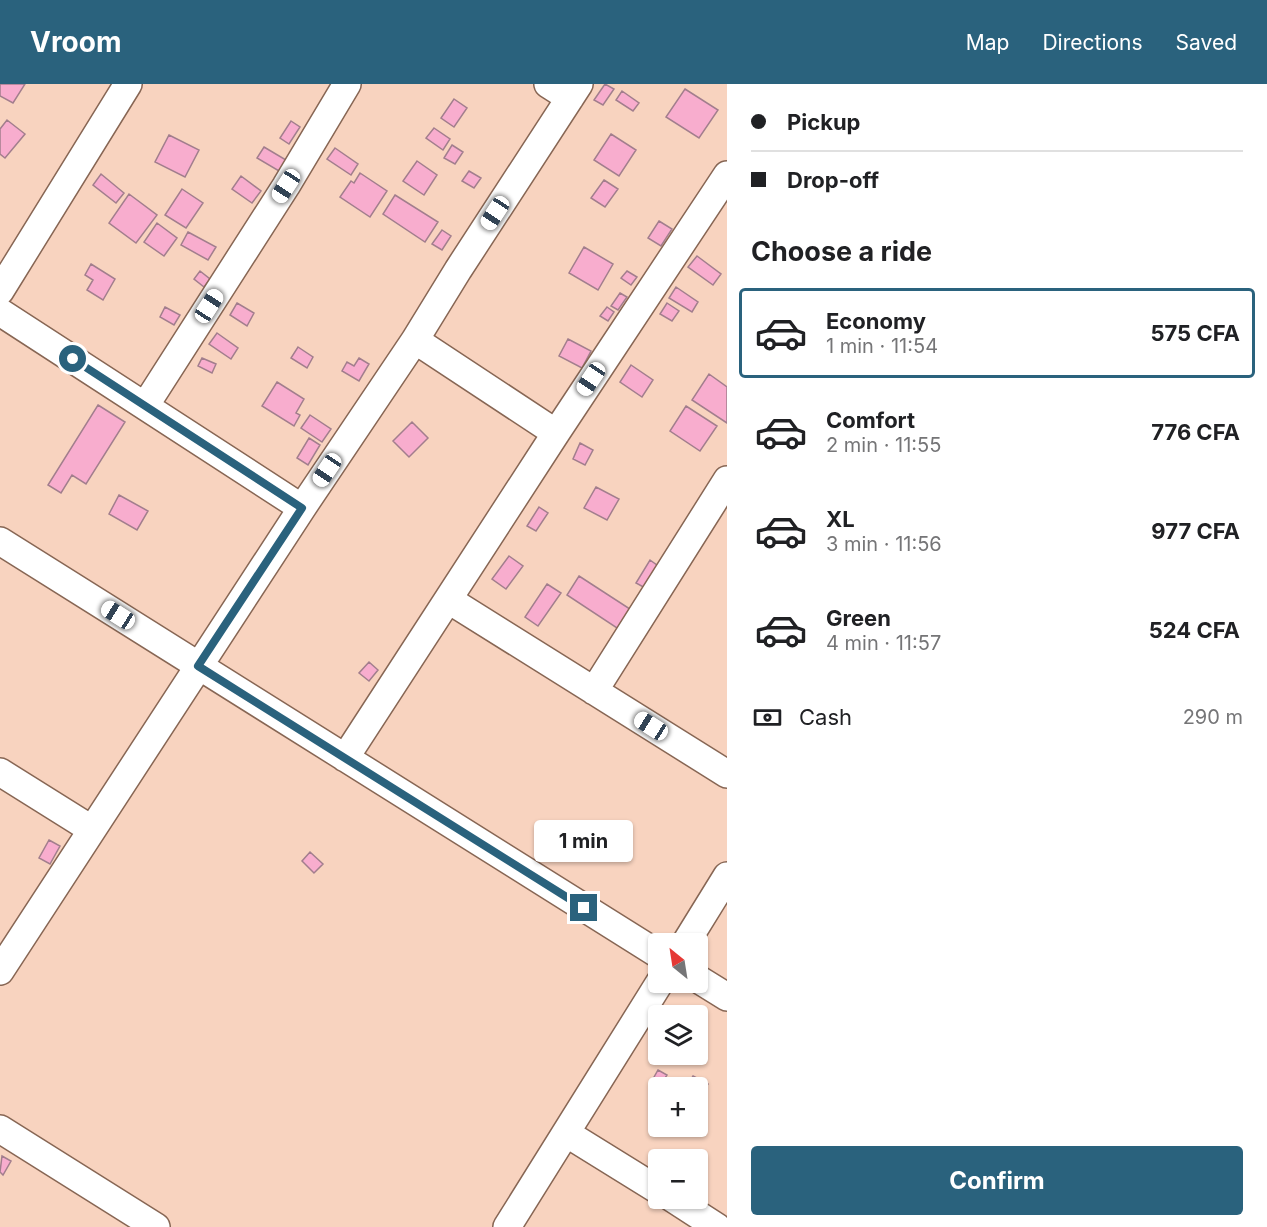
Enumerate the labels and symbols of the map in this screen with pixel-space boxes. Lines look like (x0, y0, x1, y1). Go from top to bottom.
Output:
car (269, 166, 303, 206)
car (478, 193, 512, 233)
car (192, 286, 226, 326)
route start (59, 345, 86, 372)
car (573, 359, 609, 399)
car (309, 450, 345, 490)
car (98, 598, 138, 632)
car (631, 709, 671, 743)
callout: 1 min (534, 821, 634, 863)
route end (570, 894, 597, 921)
north arrow (648, 933, 708, 993)

